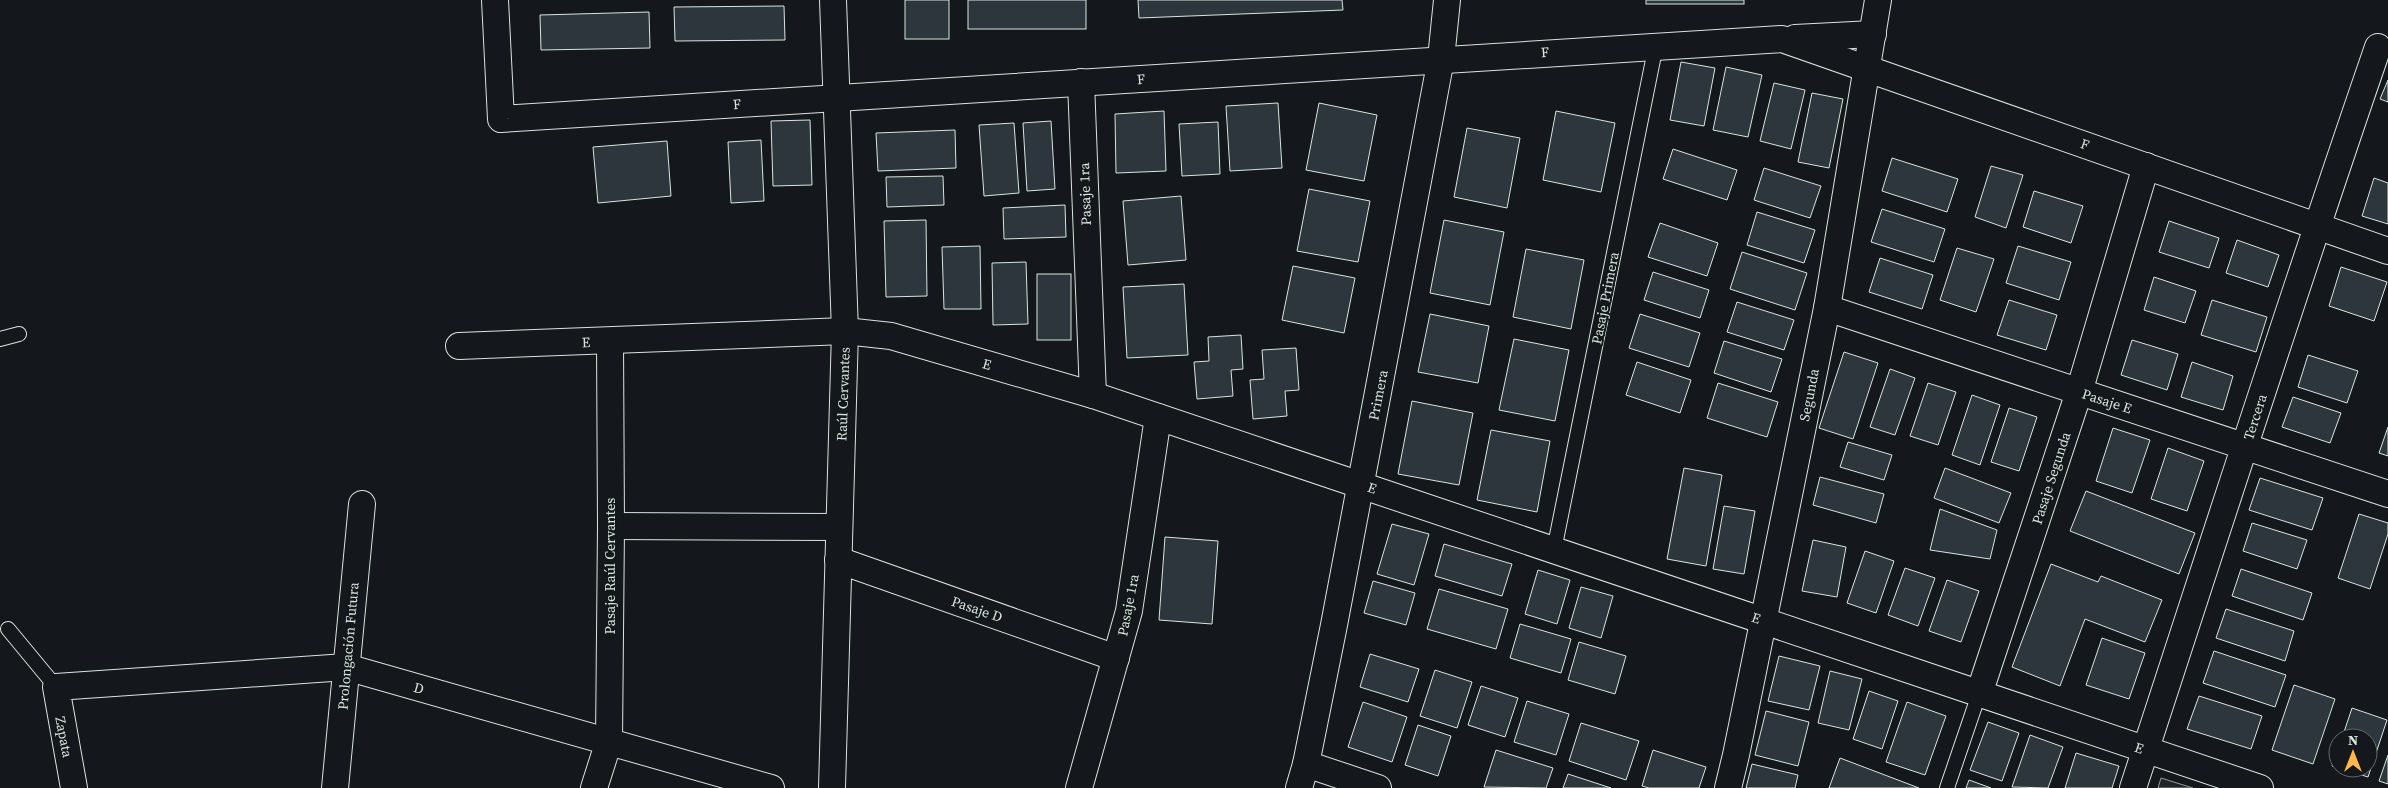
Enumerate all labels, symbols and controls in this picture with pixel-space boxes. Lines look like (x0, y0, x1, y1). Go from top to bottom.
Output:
street label: F (1540, 42, 1550, 62)
street label: F (1136, 69, 1146, 89)
street label: F (732, 94, 742, 114)
street label: F (2078, 133, 2092, 155)
street label: Pasaje 1ra (1074, 161, 1096, 226)
street label: Pasaje Primera (1586, 249, 1624, 346)
street label: E (581, 332, 591, 352)
street label: Raúl Cervantes (831, 347, 855, 441)
street label: E (980, 353, 994, 375)
street label: Segunda (1794, 366, 1824, 423)
street label: Primera (1363, 367, 1393, 422)
street label: Pasaje E (2080, 384, 2134, 418)
street label: Tercera (2238, 391, 2272, 443)
street label: Pasaje Segunda (2027, 428, 2076, 527)
street label: E (1365, 477, 1379, 499)
street label: Pasaje Raúl Cervantes (600, 498, 620, 634)
street label: Pasaje 1ra (1112, 571, 1144, 638)
street label: Prolongación Futura (332, 581, 364, 711)
street label: Pasaje D (949, 591, 1005, 627)
street label: E (1749, 607, 1763, 629)
street label: D (411, 677, 427, 699)
street label: Zapata (50, 715, 78, 760)
north arrow (2328, 728, 2378, 778)
text: N (2348, 730, 2358, 750)
street label: E (2132, 737, 2146, 759)

